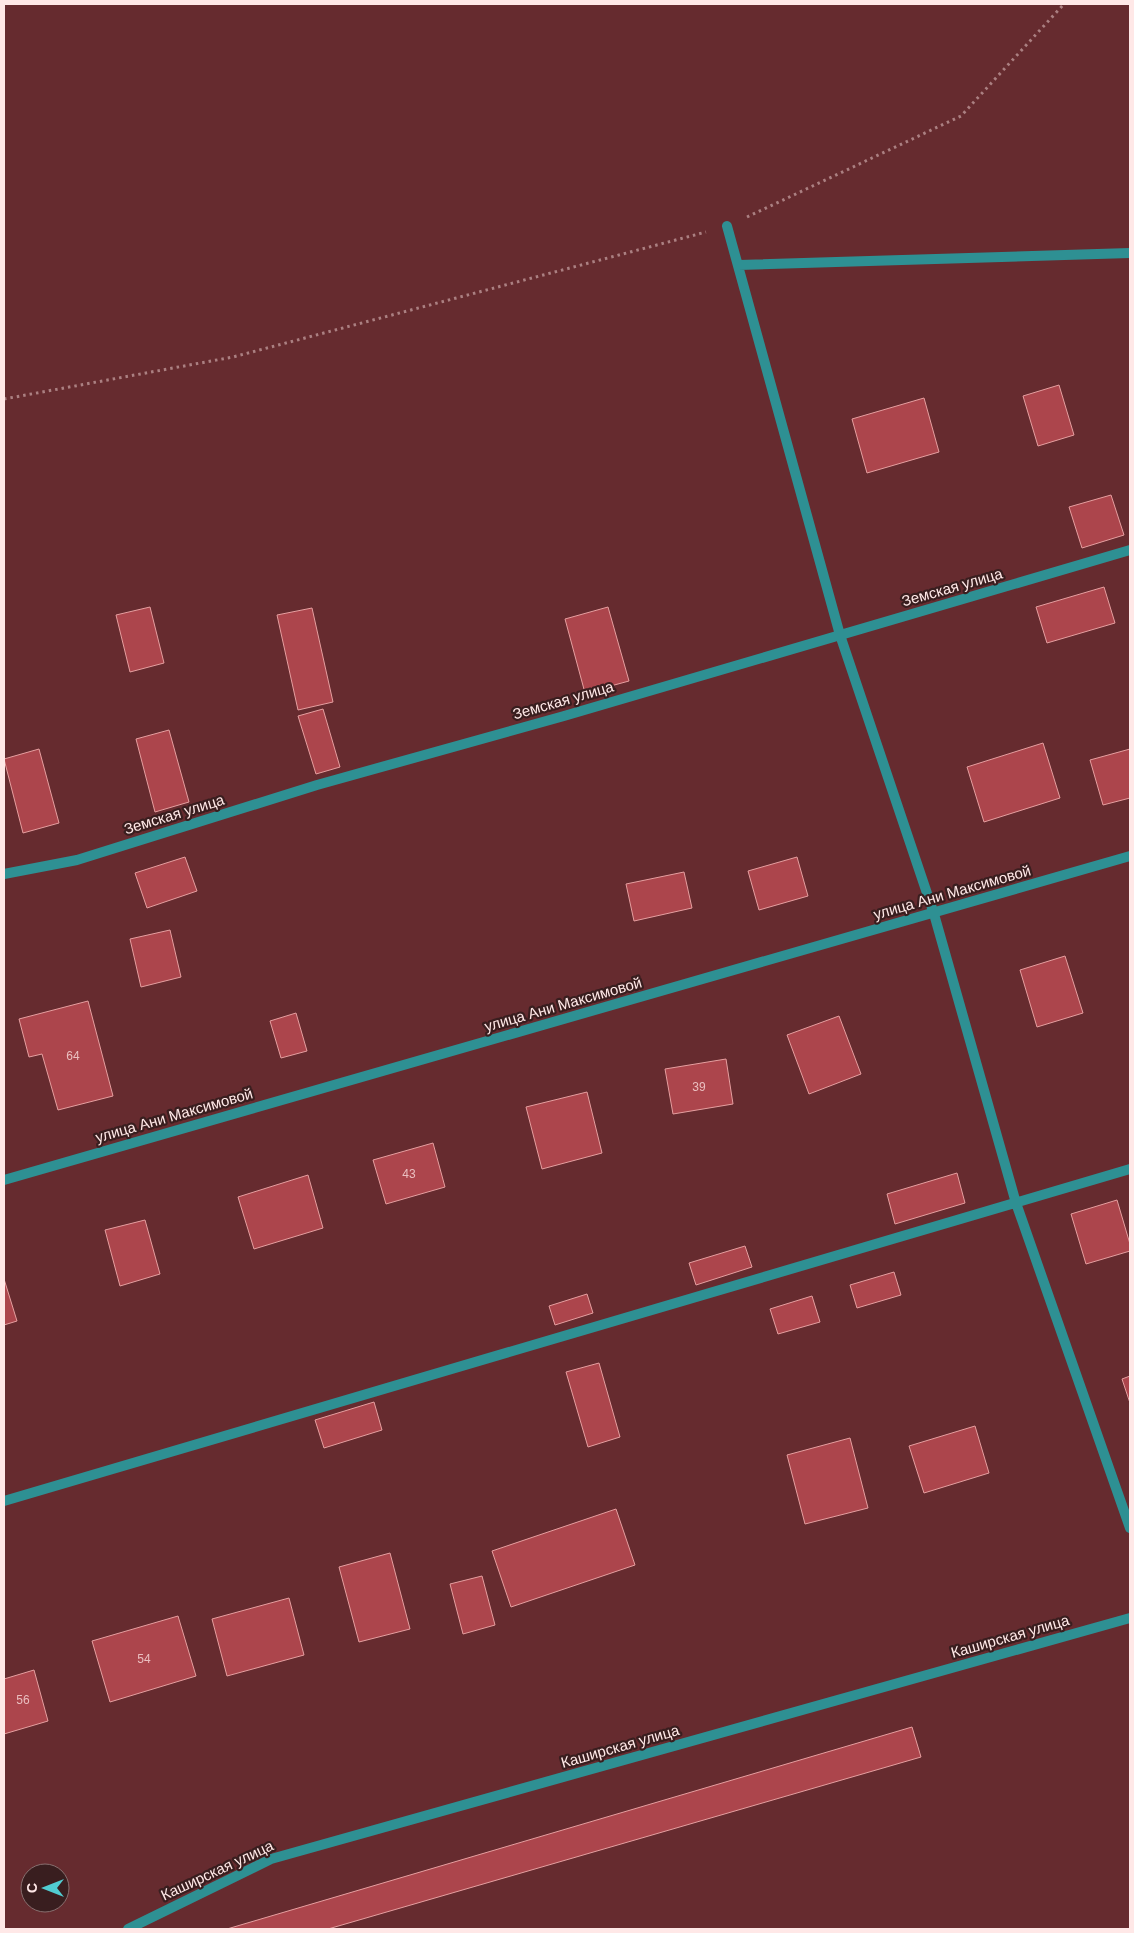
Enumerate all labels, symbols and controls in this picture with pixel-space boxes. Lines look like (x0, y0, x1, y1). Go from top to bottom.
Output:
street label: Земская улица (900, 564, 1005, 610)
street label: Земская улица (511, 677, 616, 723)
street label: Земская улица (122, 790, 227, 837)
street label: улица Ани Максимовой (871, 861, 1033, 923)
street label: улица Ани Максимовой (482, 973, 644, 1035)
house number: 64 (66, 1049, 80, 1063)
house number: 39 (692, 1080, 706, 1094)
street label: улица Ани Максимовой (93, 1084, 255, 1146)
house number: 43 (402, 1167, 416, 1181)
street label: Каширская улица (949, 1611, 1072, 1661)
house number: 54 (137, 1652, 151, 1666)
house number: 56 (16, 1693, 30, 1707)
street label: Каширская улица (559, 1721, 682, 1771)
street label: Каширская улица (158, 1836, 277, 1904)
north arrow (20, 1863, 70, 1913)
text: С (24, 1883, 40, 1893)

